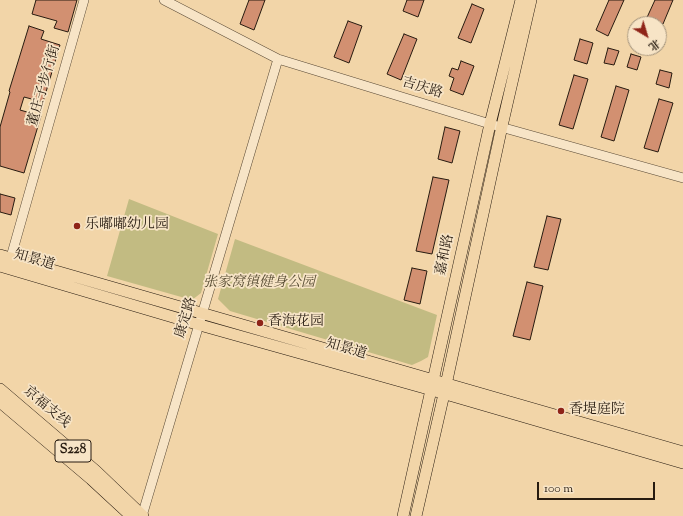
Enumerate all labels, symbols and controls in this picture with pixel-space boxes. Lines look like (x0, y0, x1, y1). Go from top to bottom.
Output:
north arrow (627, 16, 667, 56)
text: 北 (645, 35, 663, 54)
street label: 董庄子步行街 (25, 43, 65, 129)
street label: 吉庆路 (399, 75, 445, 103)
place label: 乐嘟嘟幼儿园 (85, 218, 169, 234)
marker: 乐嘟嘟幼儿园 (72, 221, 82, 231)
street label: 嘉和路 (433, 233, 459, 277)
street label: 知景道 (11, 247, 57, 275)
park label: 张家窝镇健身公园 (203, 276, 315, 292)
street label: 康定路 (173, 295, 201, 341)
place label: 香海花园 (268, 315, 324, 331)
marker: 香海花园 (255, 318, 265, 328)
street label: 知景道 (323, 336, 369, 364)
street label: 京福支线 (19, 384, 73, 432)
place label: 香堤庭院 (569, 403, 625, 419)
marker: 香堤庭院 (556, 406, 566, 416)
road number: S228 (55, 440, 91, 462)
scale bar (539, 474, 657, 500)
text: 100 m (544, 480, 573, 498)

